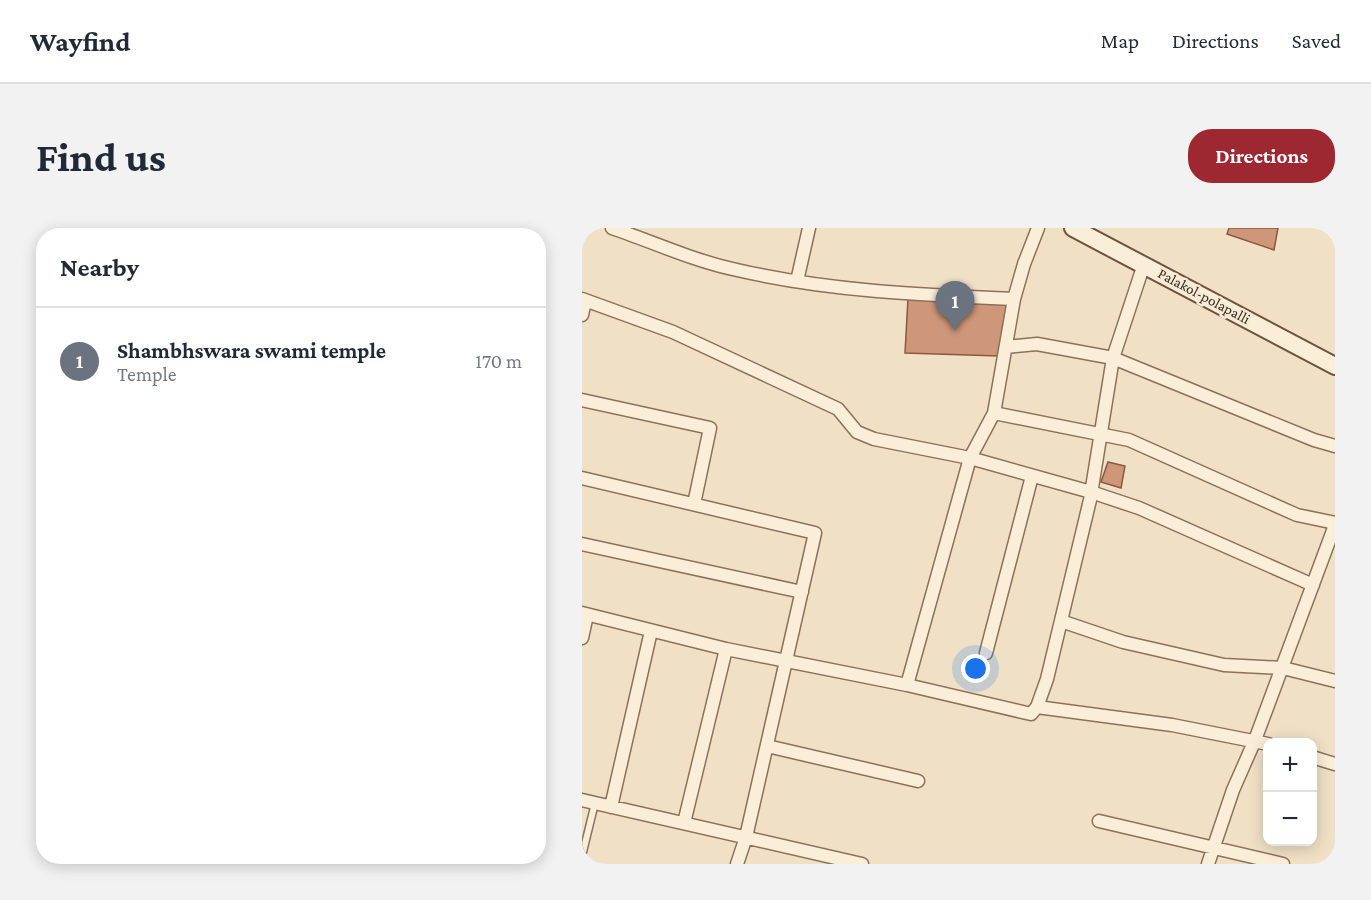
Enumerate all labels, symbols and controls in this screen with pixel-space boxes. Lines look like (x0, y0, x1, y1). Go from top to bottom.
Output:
text: Wayfind (30, 26, 131, 57)
text: Map (1101, 29, 1139, 53)
text: Directions (1172, 29, 1259, 53)
text: Saved (1292, 29, 1341, 53)
button: Directions (1188, 129, 1335, 183)
text: Find us (36, 133, 166, 180)
text: Nearby (60, 253, 139, 282)
street label: Palakol-polapalli (1155, 265, 1253, 328)
pin: 1 (936, 282, 974, 331)
text: Shambhswara swami temple (117, 338, 386, 363)
text: 1 (76, 350, 83, 372)
text: 170 m (475, 350, 522, 372)
text: Temple (117, 363, 177, 385)
your location (961, 654, 990, 683)
map controls (1263, 738, 1317, 846)
button: + (1263, 738, 1317, 792)
button: − (1263, 792, 1317, 846)

